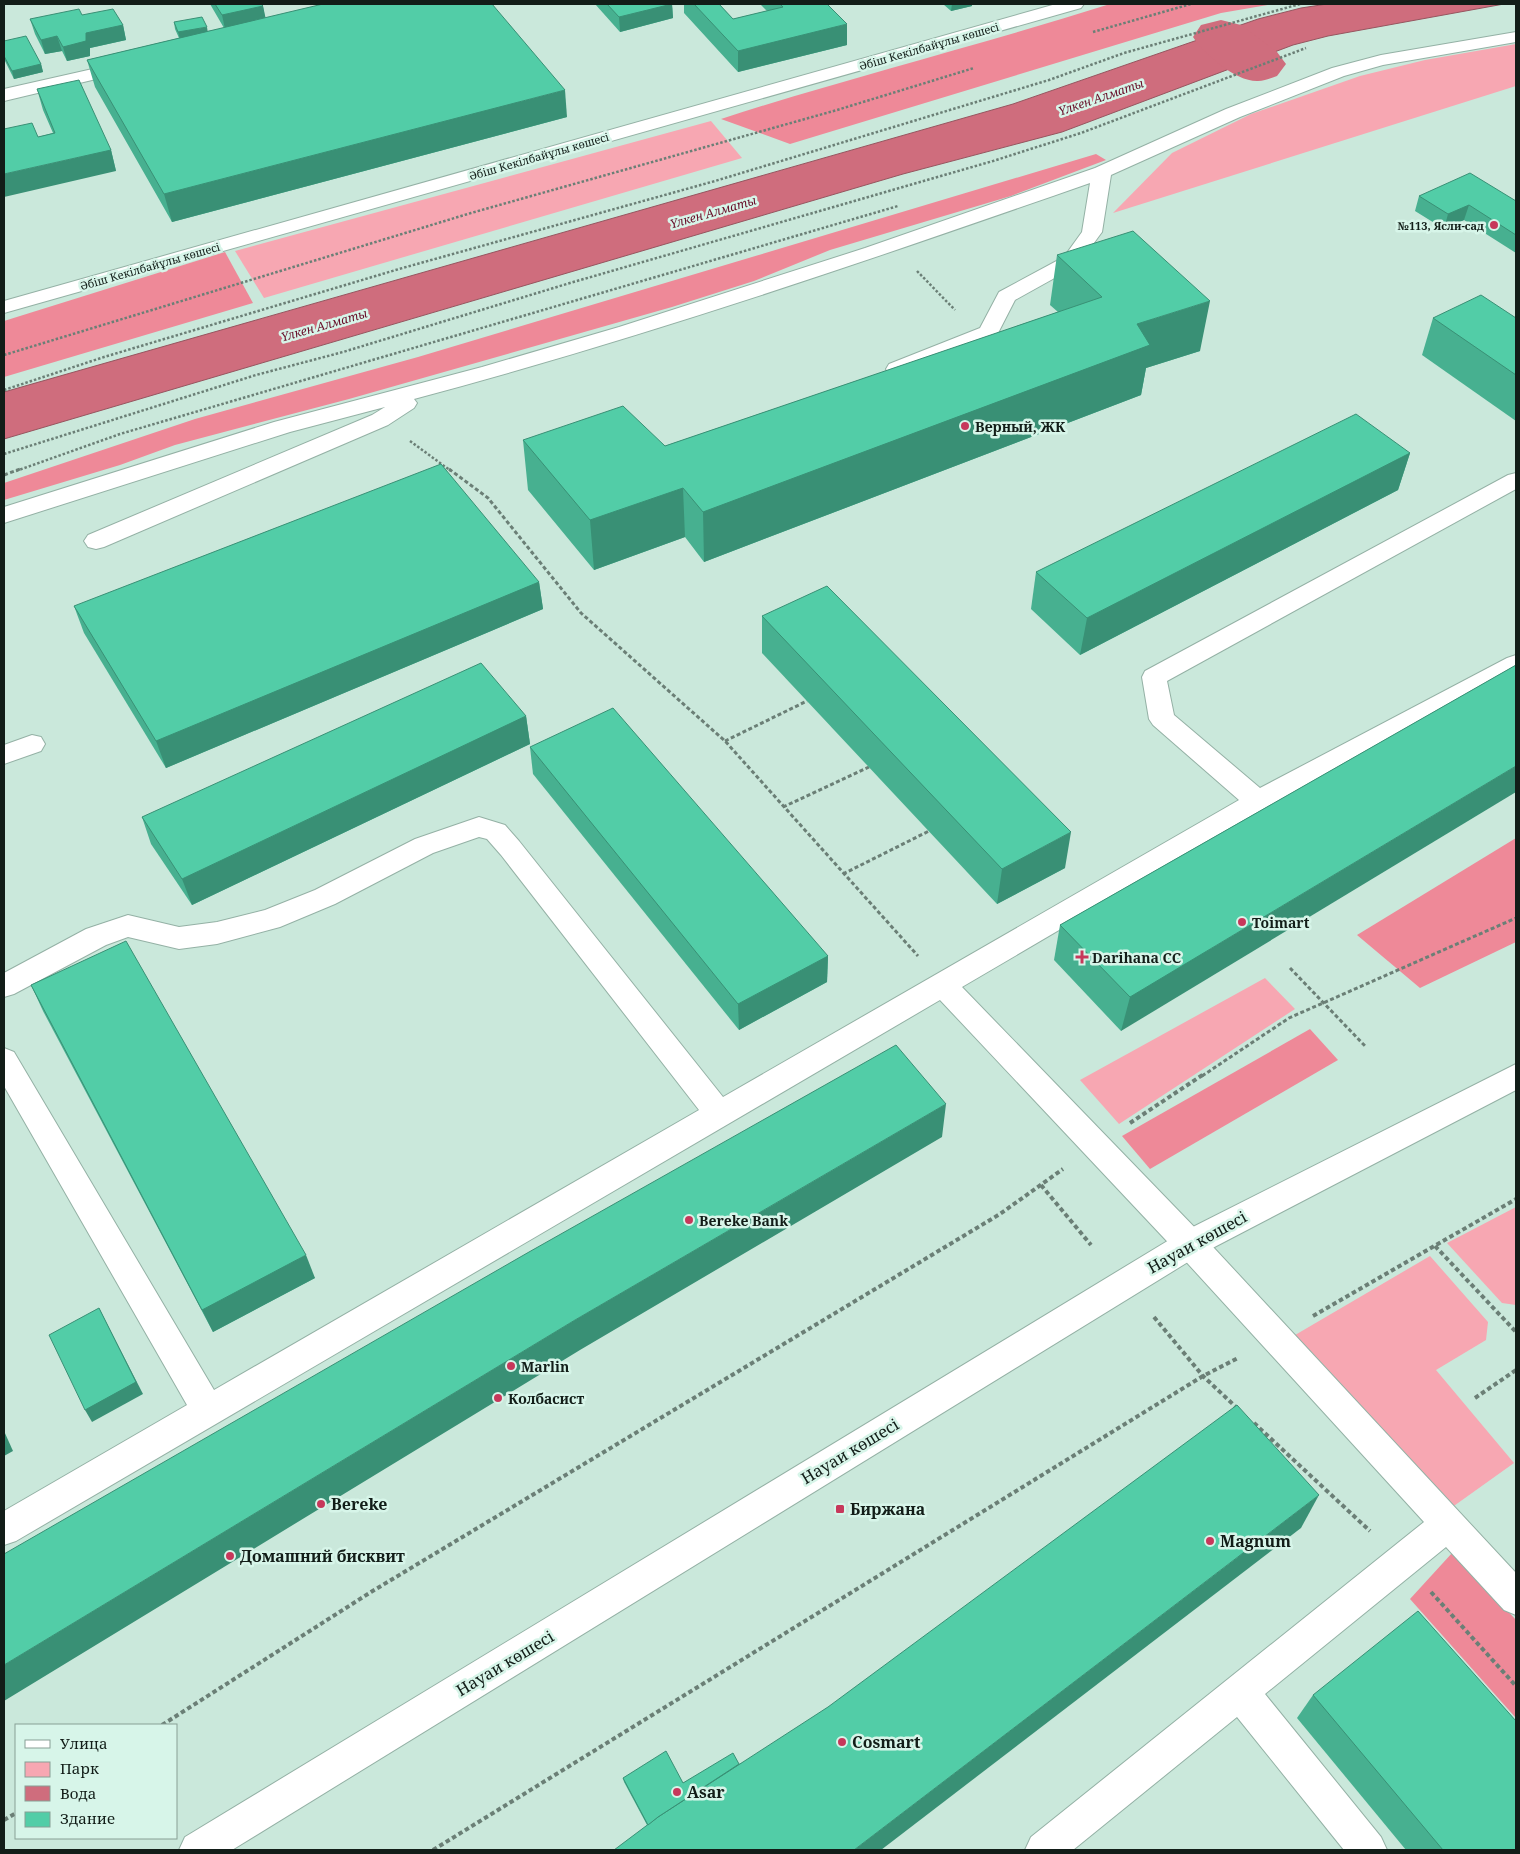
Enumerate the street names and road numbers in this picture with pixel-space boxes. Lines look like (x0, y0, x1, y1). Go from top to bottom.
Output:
street label: Әбіш Кекілбайұлы көшесі (857, 19, 1001, 73)
street label: Әбіш Кекілбайұлы көшесі (467, 129, 611, 183)
street label: Әбіш Кекілбайұлы көшесі (78, 239, 222, 293)
street label: Науаи көшесі (1143, 1205, 1251, 1278)
street label: Науаи көшесі (797, 1413, 904, 1489)
street label: Науаи көшесі (452, 1625, 559, 1701)

